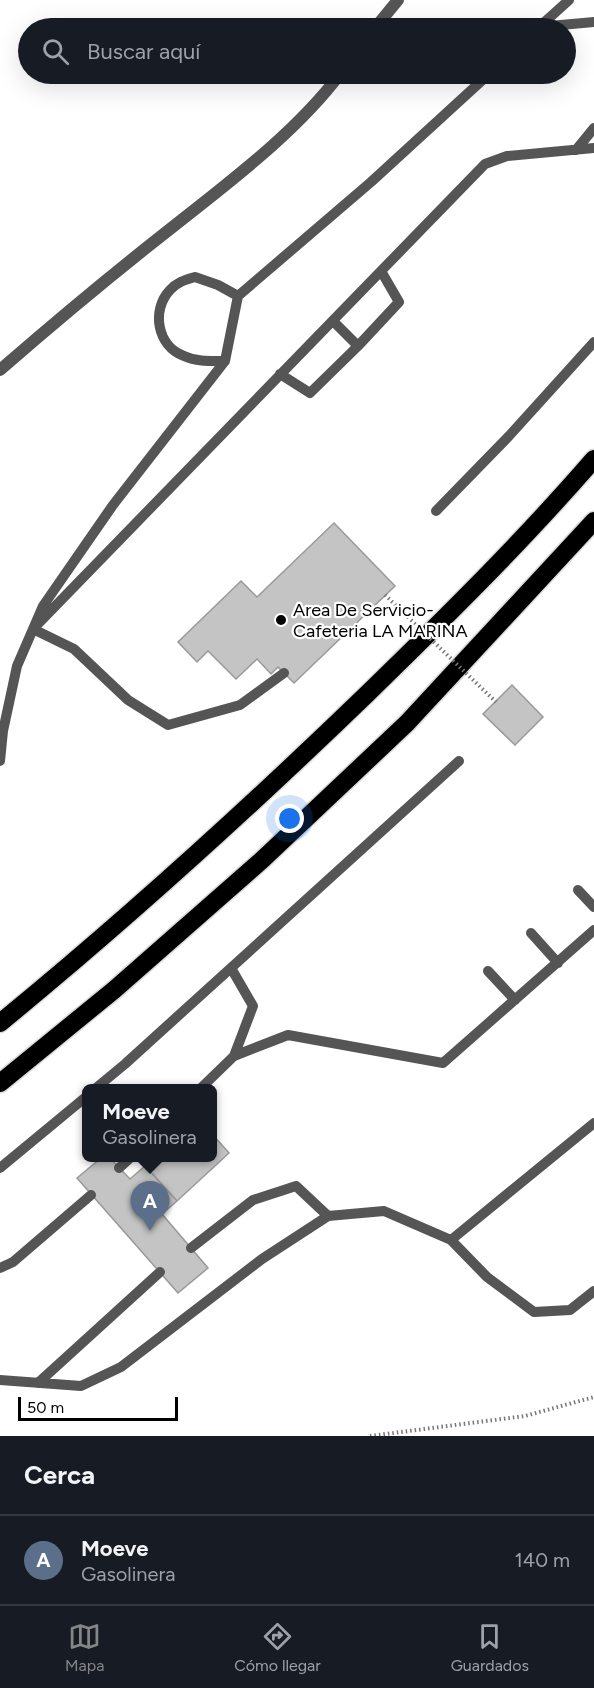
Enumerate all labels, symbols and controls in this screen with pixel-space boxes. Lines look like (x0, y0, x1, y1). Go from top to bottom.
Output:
search box (18, 18, 576, 84)
icon: search (39, 35, 72, 68)
text: Buscar aquí (87, 38, 200, 65)
place label: Area De Servicio- Cafeteria LA MARINA (293, 599, 468, 642)
marker: Area De Servicio- Cafeteria LA MARINA (274, 613, 288, 627)
your location (275, 804, 304, 833)
popup (82, 1084, 217, 1162)
text: Moeve (102, 1098, 170, 1125)
text: Gasolinera (102, 1125, 197, 1149)
pin: A (130, 1182, 170, 1231)
scale bar (18, 1394, 178, 1422)
text: 50 m (27, 1398, 64, 1417)
text: Cerca (24, 1459, 95, 1491)
text: Moeve (81, 1535, 148, 1562)
text: A (36, 1548, 51, 1572)
text: 140 m (515, 1548, 570, 1572)
text: Gasolinera (81, 1562, 175, 1586)
tab: Mapa (65, 1620, 104, 1675)
tab: Cómo llegar (234, 1620, 321, 1675)
tab: Guardados (451, 1620, 529, 1675)

